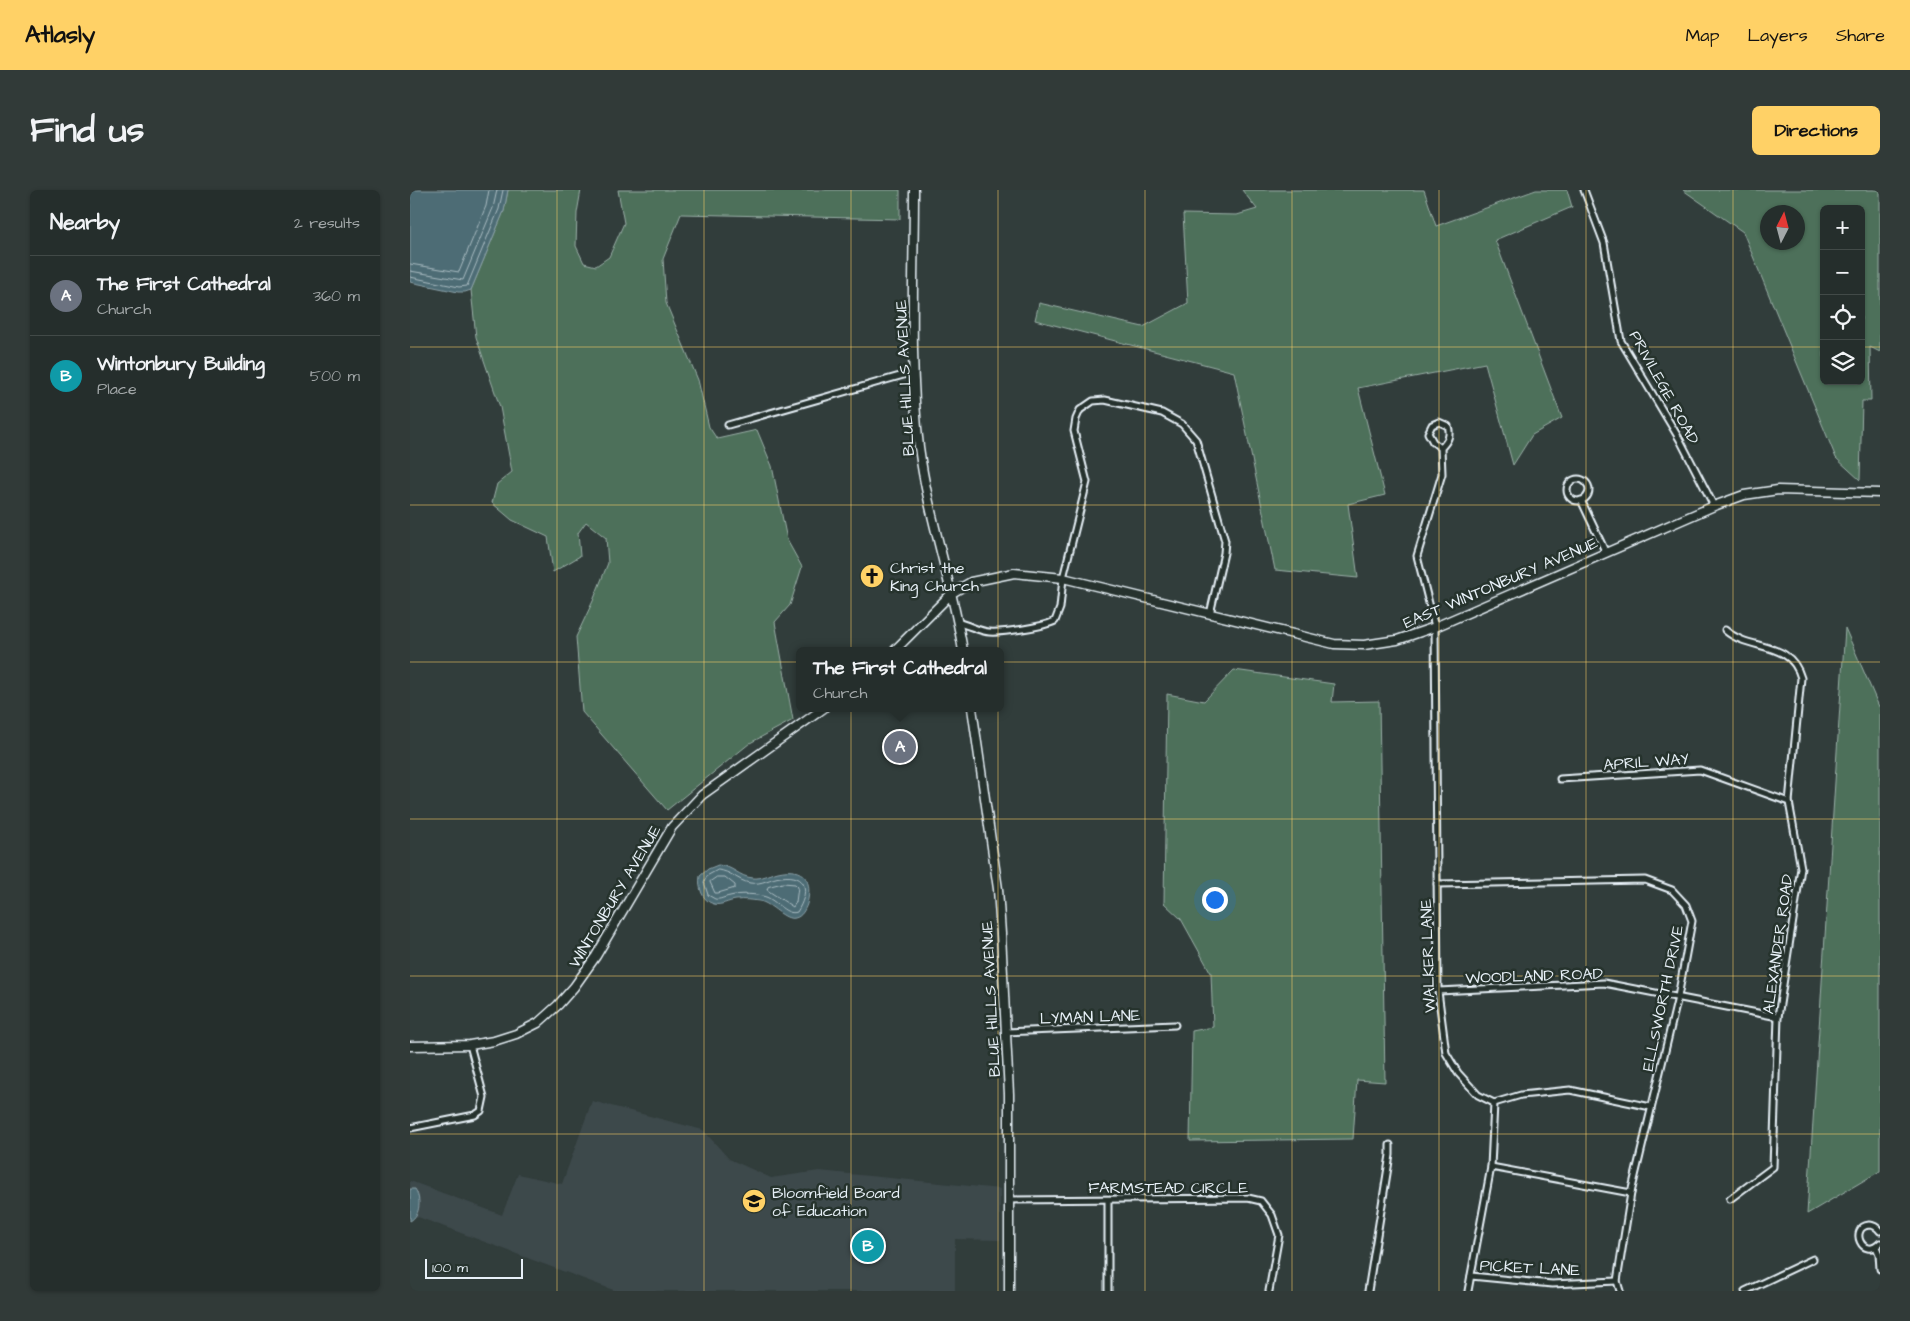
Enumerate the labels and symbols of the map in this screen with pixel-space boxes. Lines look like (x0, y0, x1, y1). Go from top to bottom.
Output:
north arrow (1760, 205, 1805, 250)
street label: BLUE HILLS AVENUE (890, 299, 920, 457)
street label: PRIVILEGE ROAD (1624, 327, 1704, 448)
street label: EAST WINTONBURY AVENUE (1400, 532, 1602, 634)
place label: Christ the King Church (890, 557, 979, 598)
church icon: Christ the King Church (859, 563, 885, 589)
pin: A (884, 728, 916, 766)
street label: APRIL WAY (1603, 748, 1690, 776)
street label: WINTONBURY AVENUE (563, 820, 667, 972)
street label: ALEXANDER ROAD (1757, 873, 1799, 1016)
your location (1202, 887, 1228, 913)
street label: WALKER LANE (1415, 898, 1441, 1013)
street label: BLUE HILLS AVENUE (976, 920, 1006, 1078)
street label: ELLSWORTH DRIVE (1637, 923, 1689, 1073)
street label: WOODLAND ROAD (1465, 963, 1603, 989)
street label: LYMAN LANE (1039, 1004, 1141, 1030)
street label: FARMSTEAD CIRCLE (1088, 1177, 1248, 1199)
place label: Bloomfield Board of Education (772, 1182, 900, 1222)
school or university icon: Bloomfield Board of Education (741, 1188, 767, 1214)
pin: B (852, 1227, 884, 1265)
street label: PICKET LANE (1479, 1254, 1581, 1282)
scale bar (425, 1256, 522, 1279)

